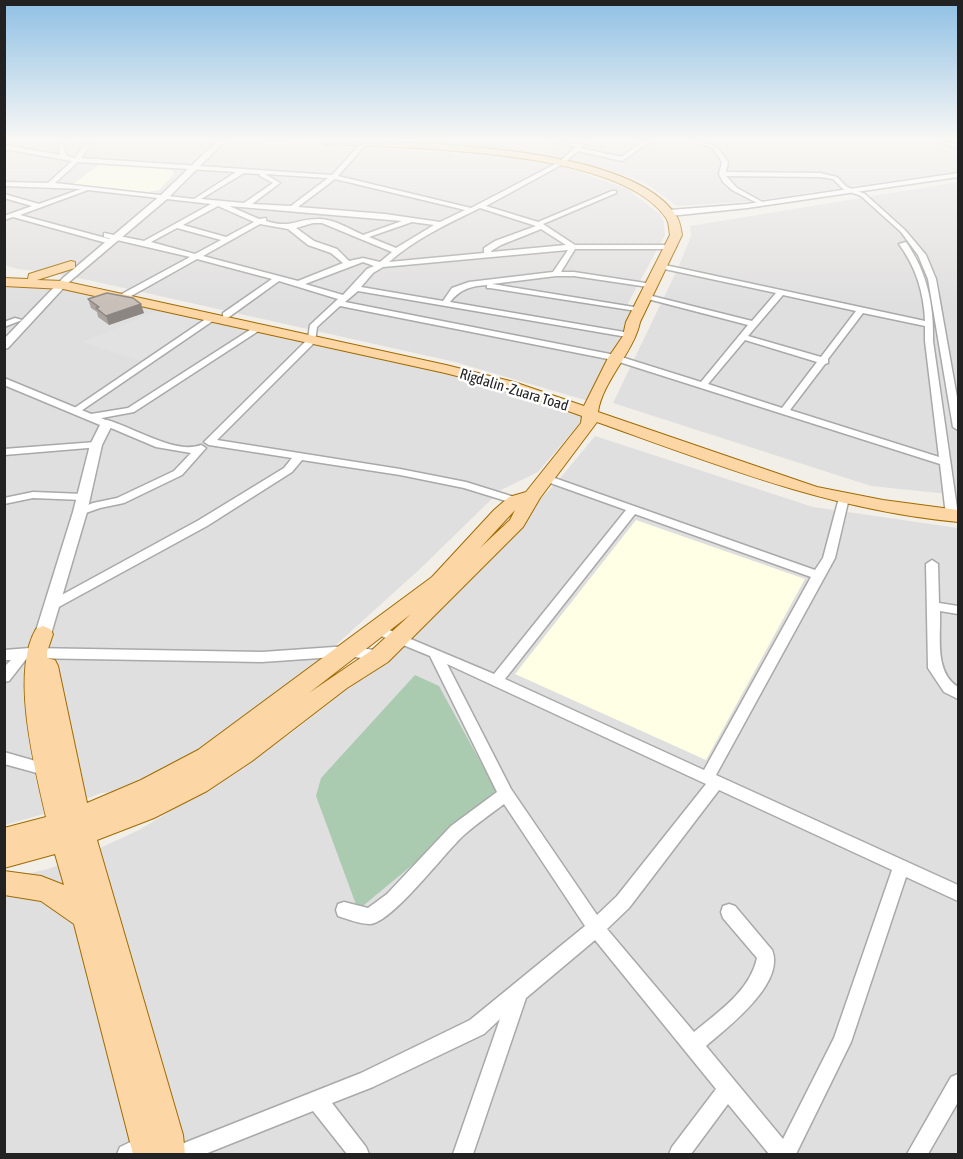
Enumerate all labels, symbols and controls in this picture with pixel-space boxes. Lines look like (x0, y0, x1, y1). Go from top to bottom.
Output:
street label: Rigdalin -Zuara Toad (458, 365, 570, 415)

